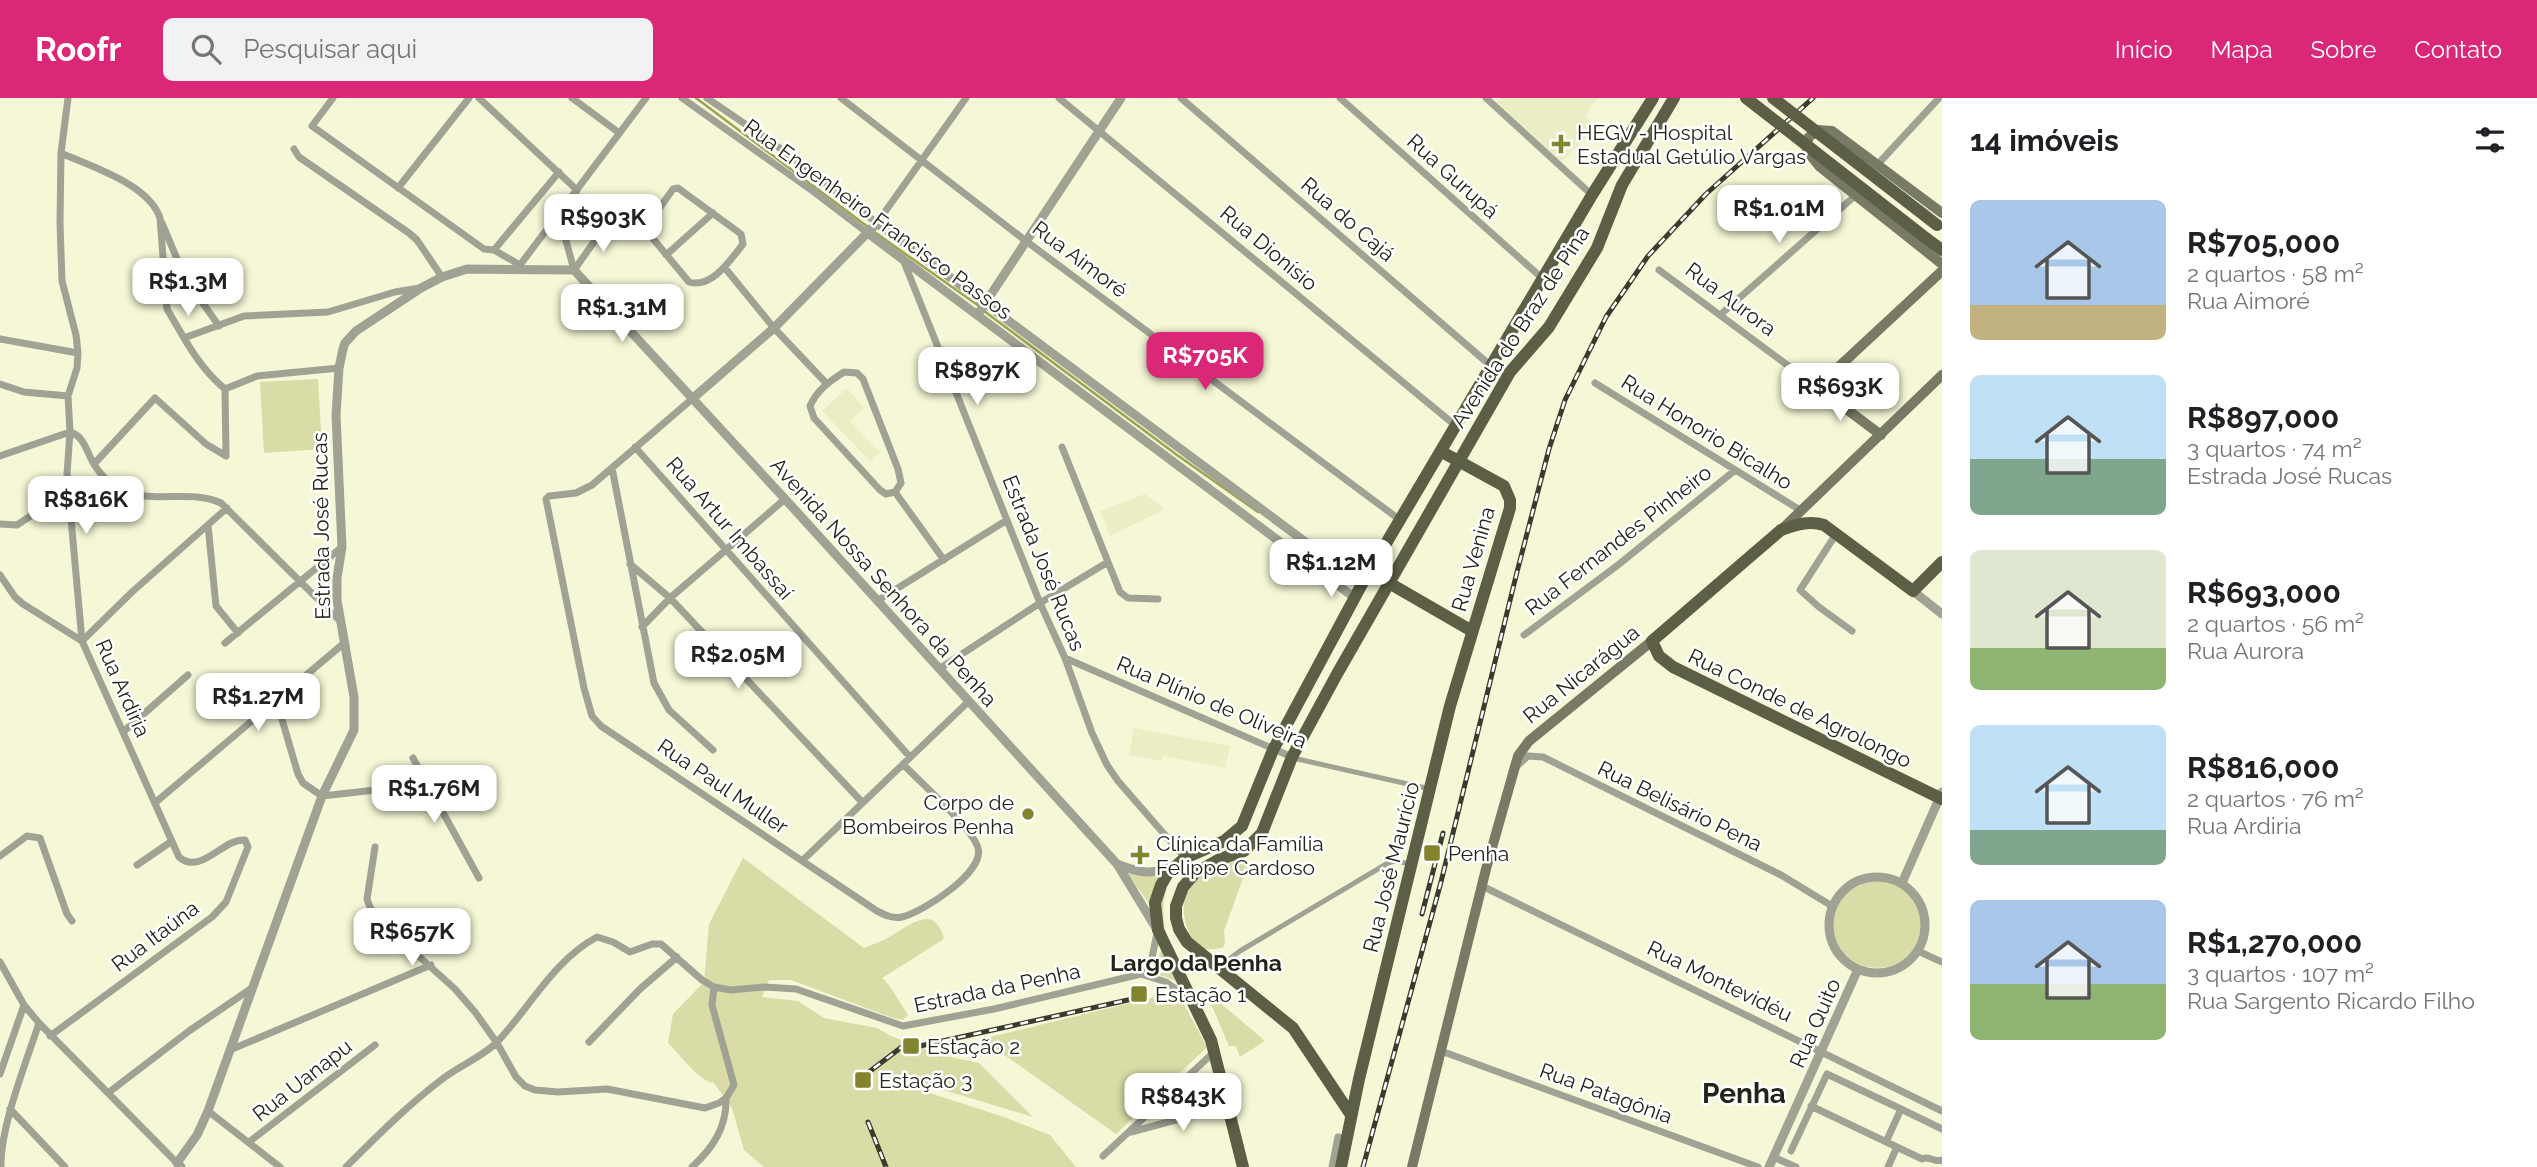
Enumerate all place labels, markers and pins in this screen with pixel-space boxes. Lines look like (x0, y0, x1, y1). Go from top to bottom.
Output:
place label: HEGV - Hospital Estadual Getúlio Vargas (1577, 120, 1806, 169)
marker: HEGV - Hospital Estadual Getúlio Vargas (1551, 134, 1571, 154)
pin: R$1.01M (1714, 186, 1844, 245)
pin: R$903K (546, 194, 660, 254)
pin: R$1.3M (131, 258, 245, 318)
pin: R$1.31M (557, 285, 687, 344)
pin: R$705K (1148, 332, 1262, 392)
pin: R$897K (920, 348, 1034, 407)
pin: R$693K (1783, 364, 1897, 423)
pin: R$816K (29, 476, 143, 536)
pin: R$1.12M (1266, 540, 1396, 599)
pin: R$2.05M (673, 632, 803, 691)
pin: R$1.27M (193, 674, 323, 733)
pin: R$1.76M (369, 766, 499, 825)
place label: Corpo de Bombeiros Penha (842, 790, 1014, 839)
marker: Corpo de Bombeiros Penha (1020, 806, 1036, 822)
place label: Clínica da Família Felippe Cardoso (1156, 831, 1324, 880)
place label: Penha (1448, 841, 1509, 866)
marker: Penha (1422, 843, 1442, 863)
marker: Clínica da Família Felippe Cardoso (1130, 845, 1150, 865)
pin: R$657K (355, 908, 469, 968)
place label: Estação 1 (1155, 982, 1246, 1007)
marker: Estação 1 (1129, 984, 1149, 1004)
place label: Estação 2 (927, 1034, 1020, 1059)
marker: Estação 2 (901, 1036, 921, 1056)
place label: Estação 3 (879, 1068, 972, 1093)
marker: Estação 3 (853, 1070, 873, 1090)
pin: R$843K (1126, 1074, 1240, 1133)

